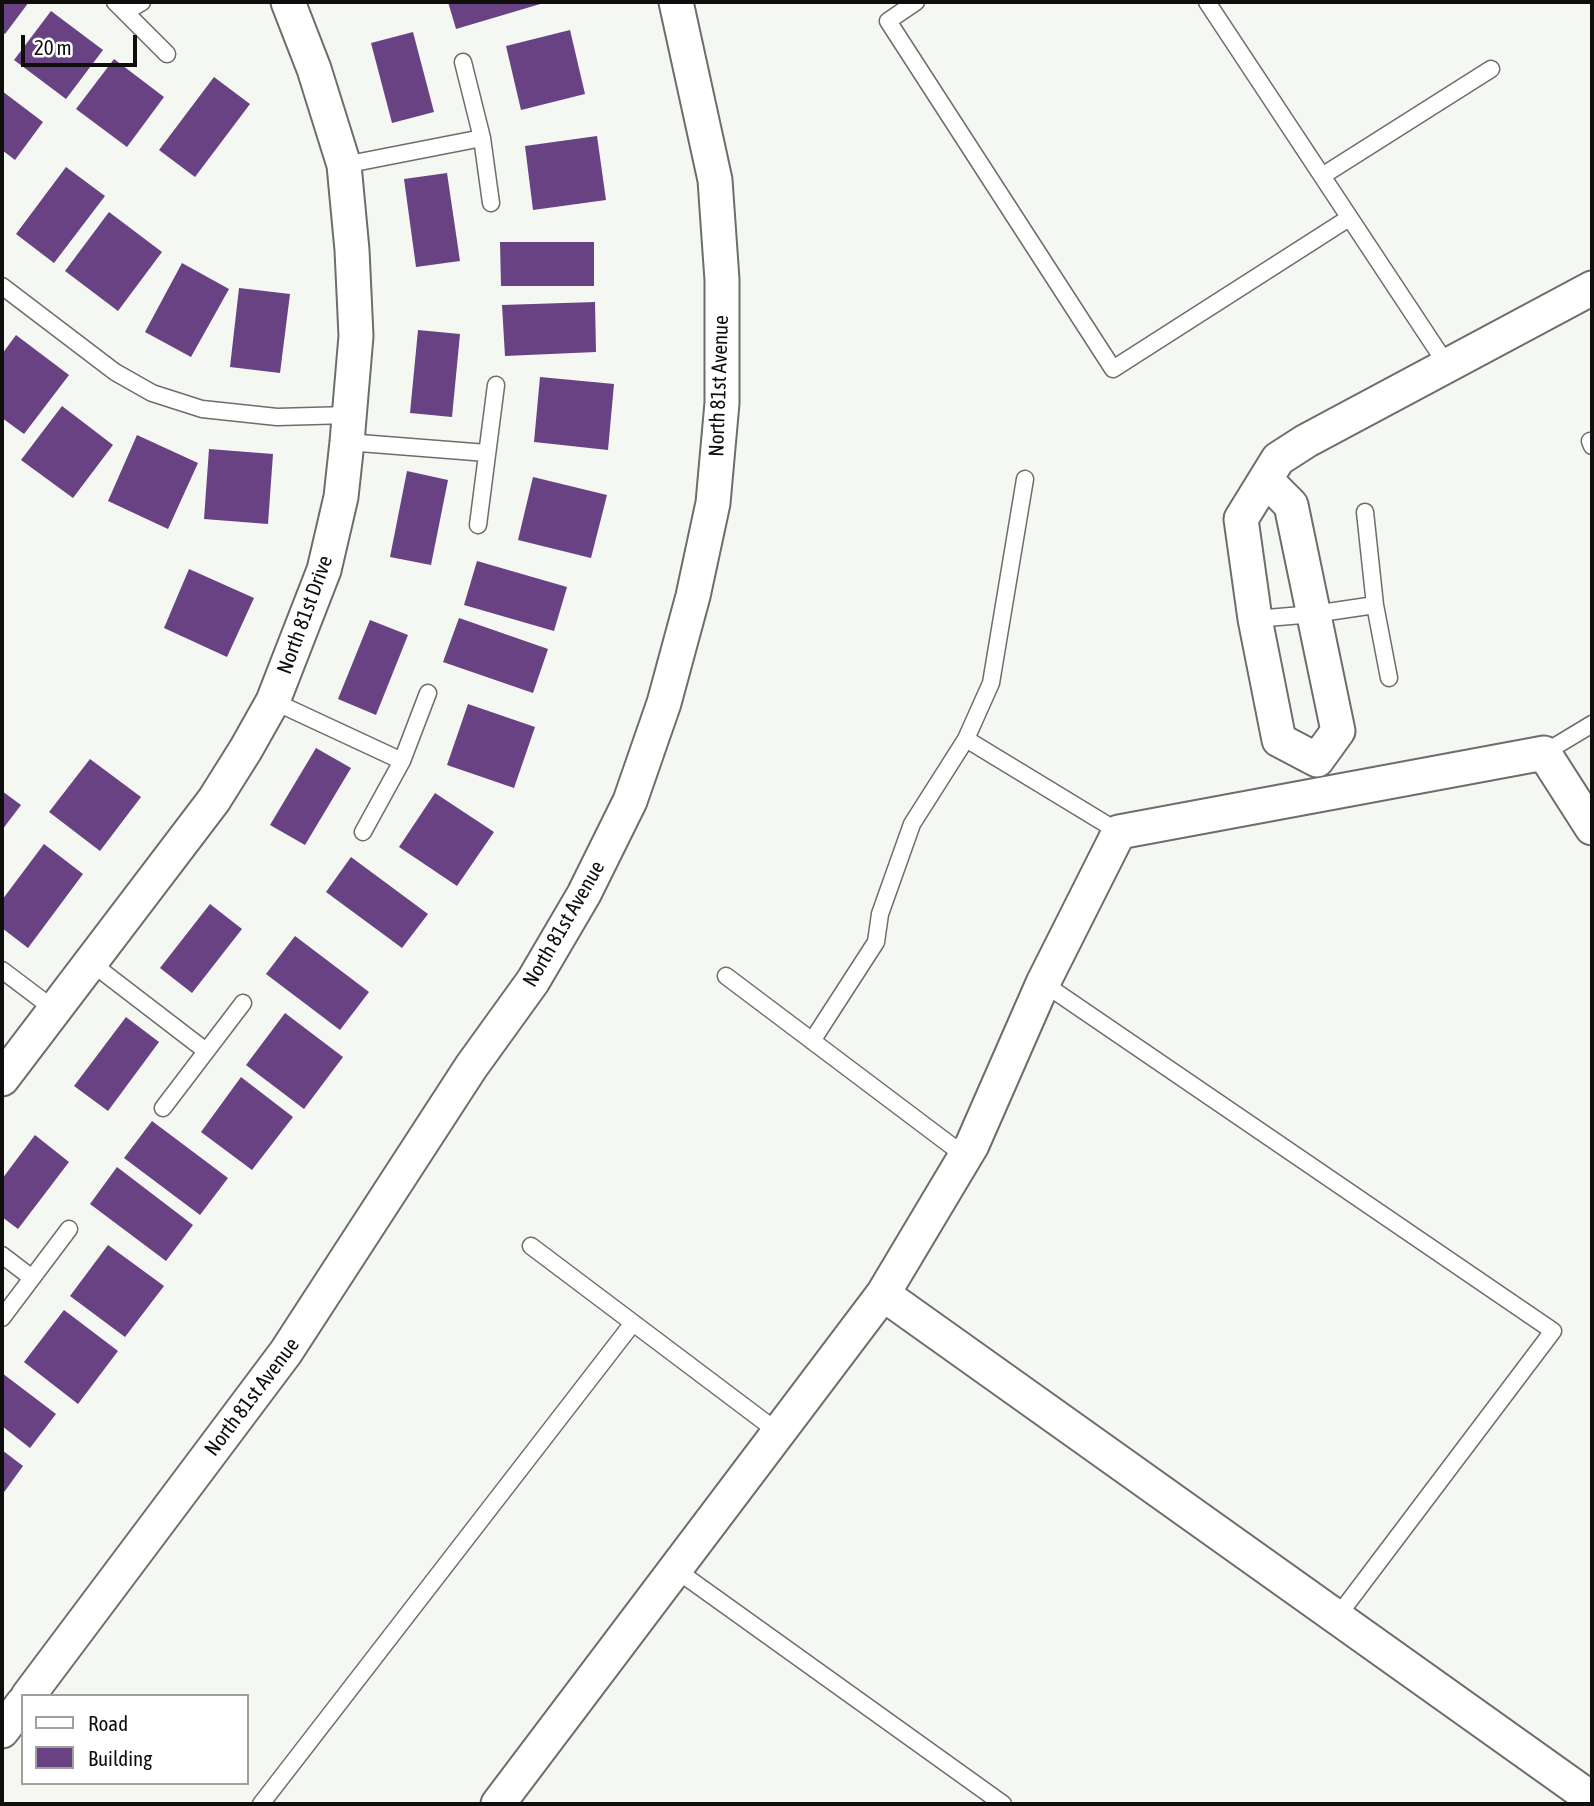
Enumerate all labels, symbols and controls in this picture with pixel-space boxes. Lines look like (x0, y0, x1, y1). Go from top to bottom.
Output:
scale bar (24, 21, 140, 65)
text: 20 m (34, 35, 72, 59)
street label: North 81st Avenue (704, 315, 734, 457)
street label: North 81st Drive (272, 552, 338, 678)
street label: North 81st Avenue (518, 856, 610, 992)
street label: North 81st Avenue (199, 1333, 305, 1461)
legend (21, 1694, 248, 1785)
text: Road (88, 1711, 128, 1735)
text: Building (88, 1746, 152, 1770)

